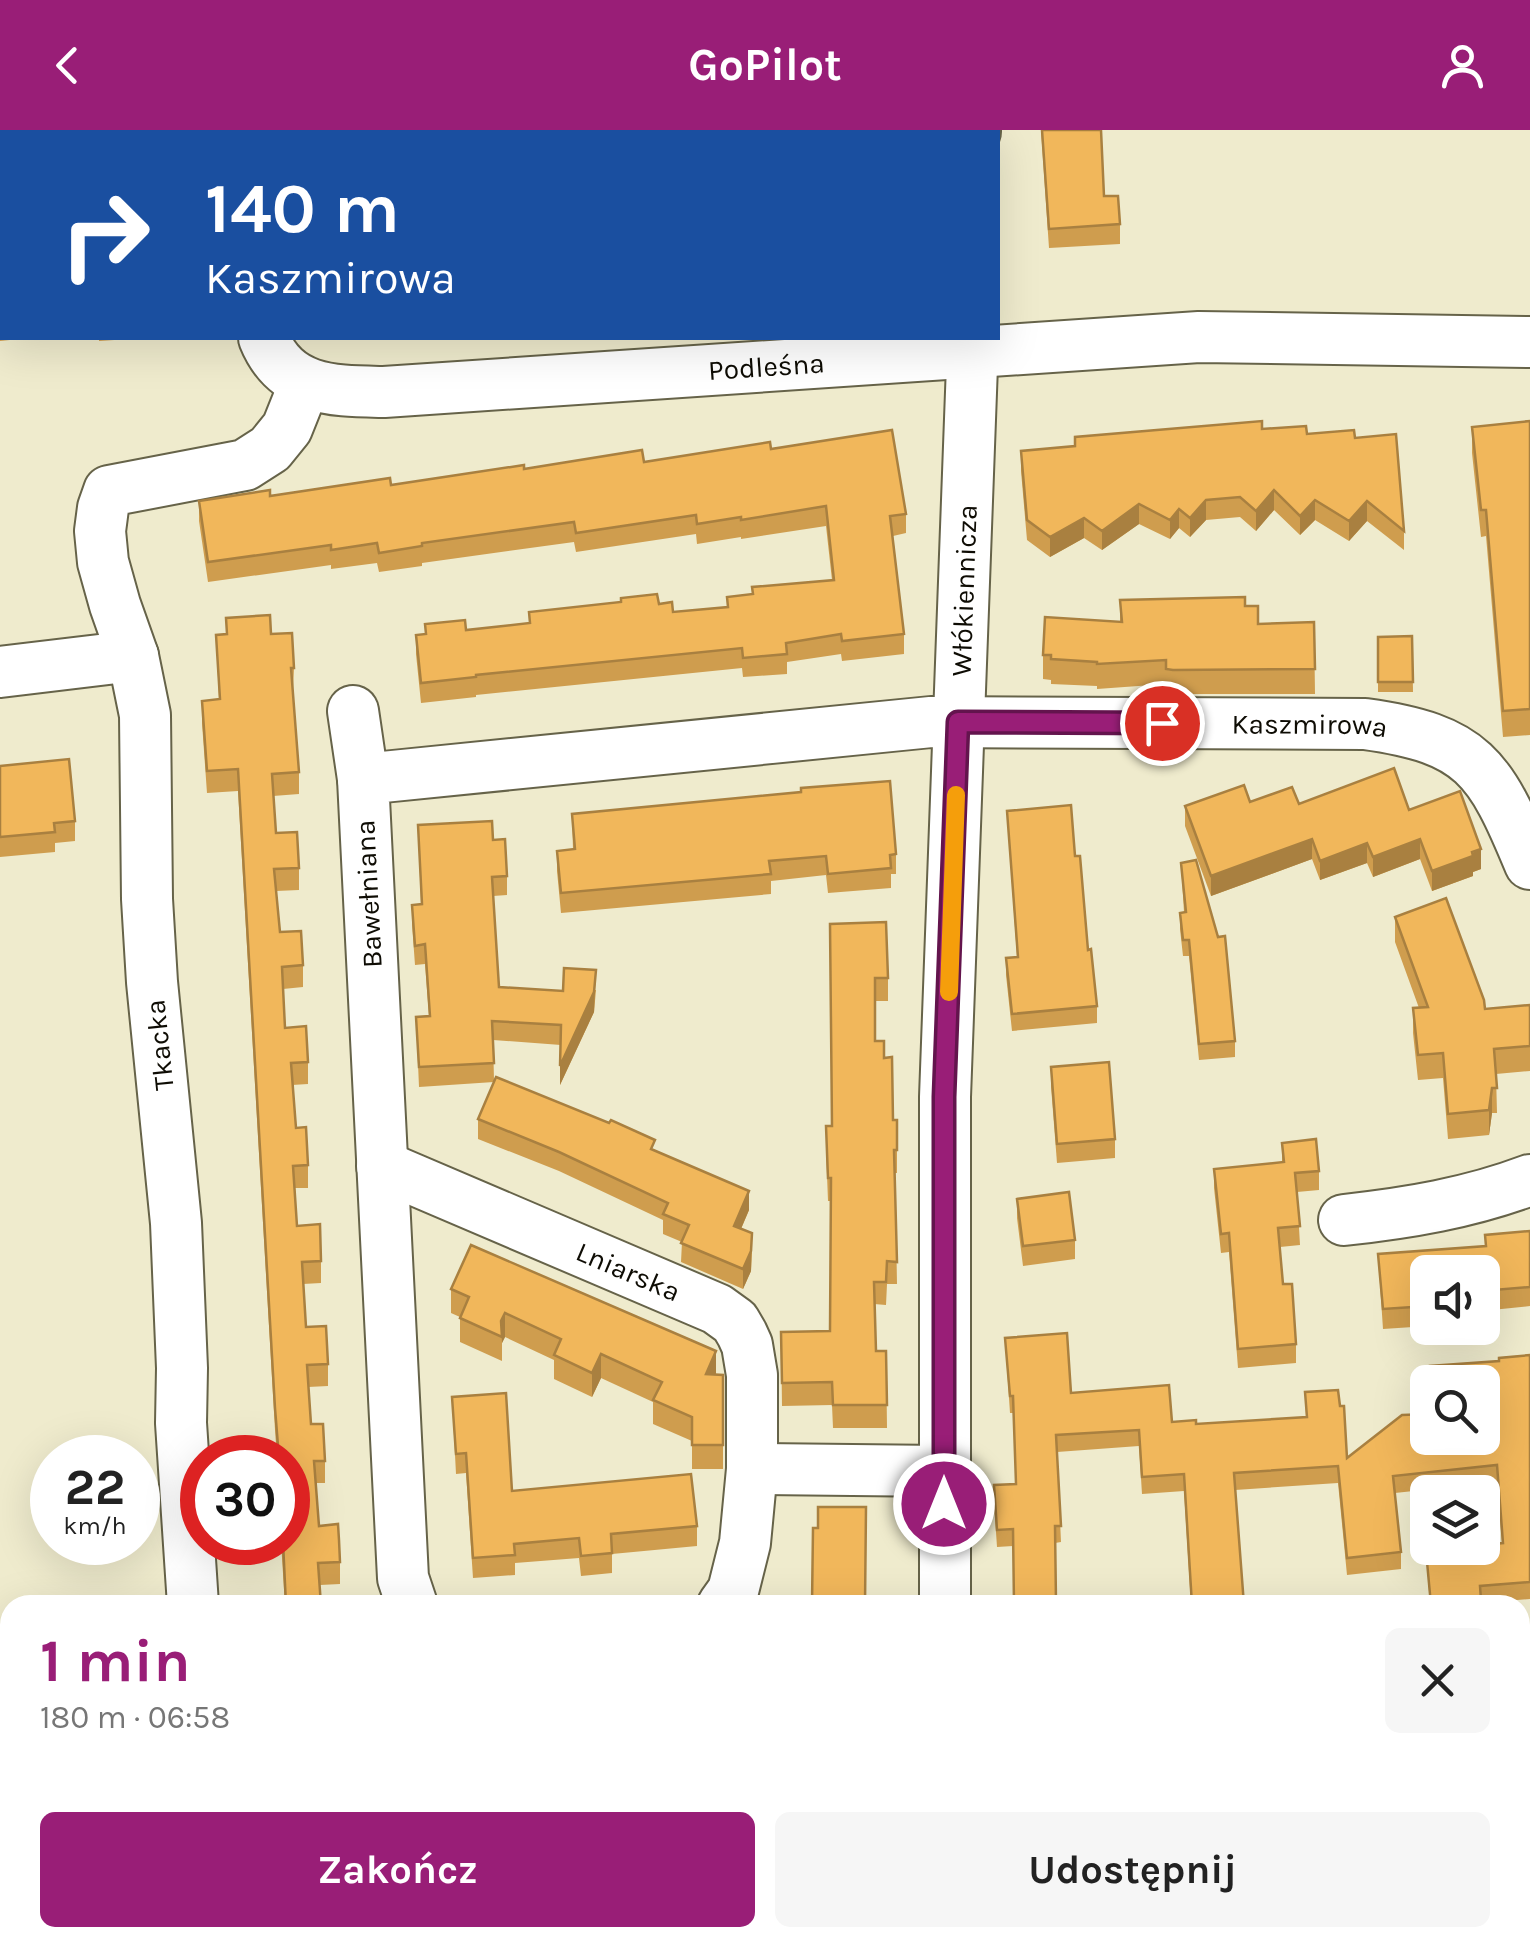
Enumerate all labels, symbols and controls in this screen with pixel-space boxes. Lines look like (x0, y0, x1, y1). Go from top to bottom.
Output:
icon: back (40, 38, 95, 93)
icon: person (1435, 38, 1490, 93)
text: GoPilot (688, 39, 842, 91)
text: 140 m (205, 168, 400, 250)
icon: right (40, 170, 170, 300)
text: Kaszmirowa (205, 252, 456, 304)
street label: Podleśna (707, 346, 826, 387)
street label: Włókiennicza (945, 504, 984, 677)
pin (1120, 681, 1205, 766)
icon: arrive (1135, 696, 1190, 751)
street label: Kaszmirowa (1232, 707, 1390, 744)
street label: Bawełniana (348, 819, 389, 969)
street label: Tkacka (138, 998, 181, 1092)
street label: Lniarska (571, 1235, 685, 1308)
map controls (1410, 1255, 1500, 1565)
button: sound (1410, 1255, 1500, 1345)
button: search (1410, 1365, 1500, 1455)
speed limit sign: 30 (180, 1435, 310, 1565)
position arrow (892, 1452, 996, 1556)
text: 22 (65, 1458, 125, 1517)
button: layers (1410, 1475, 1500, 1565)
text: km/h (63, 1511, 127, 1540)
text: 1 min (40, 1626, 191, 1696)
button: close (1385, 1628, 1490, 1733)
text: 180 m · 06:58 (40, 1699, 230, 1736)
button: Zakończ (40, 1812, 755, 1927)
button: Udostępnij (775, 1812, 1490, 1927)

